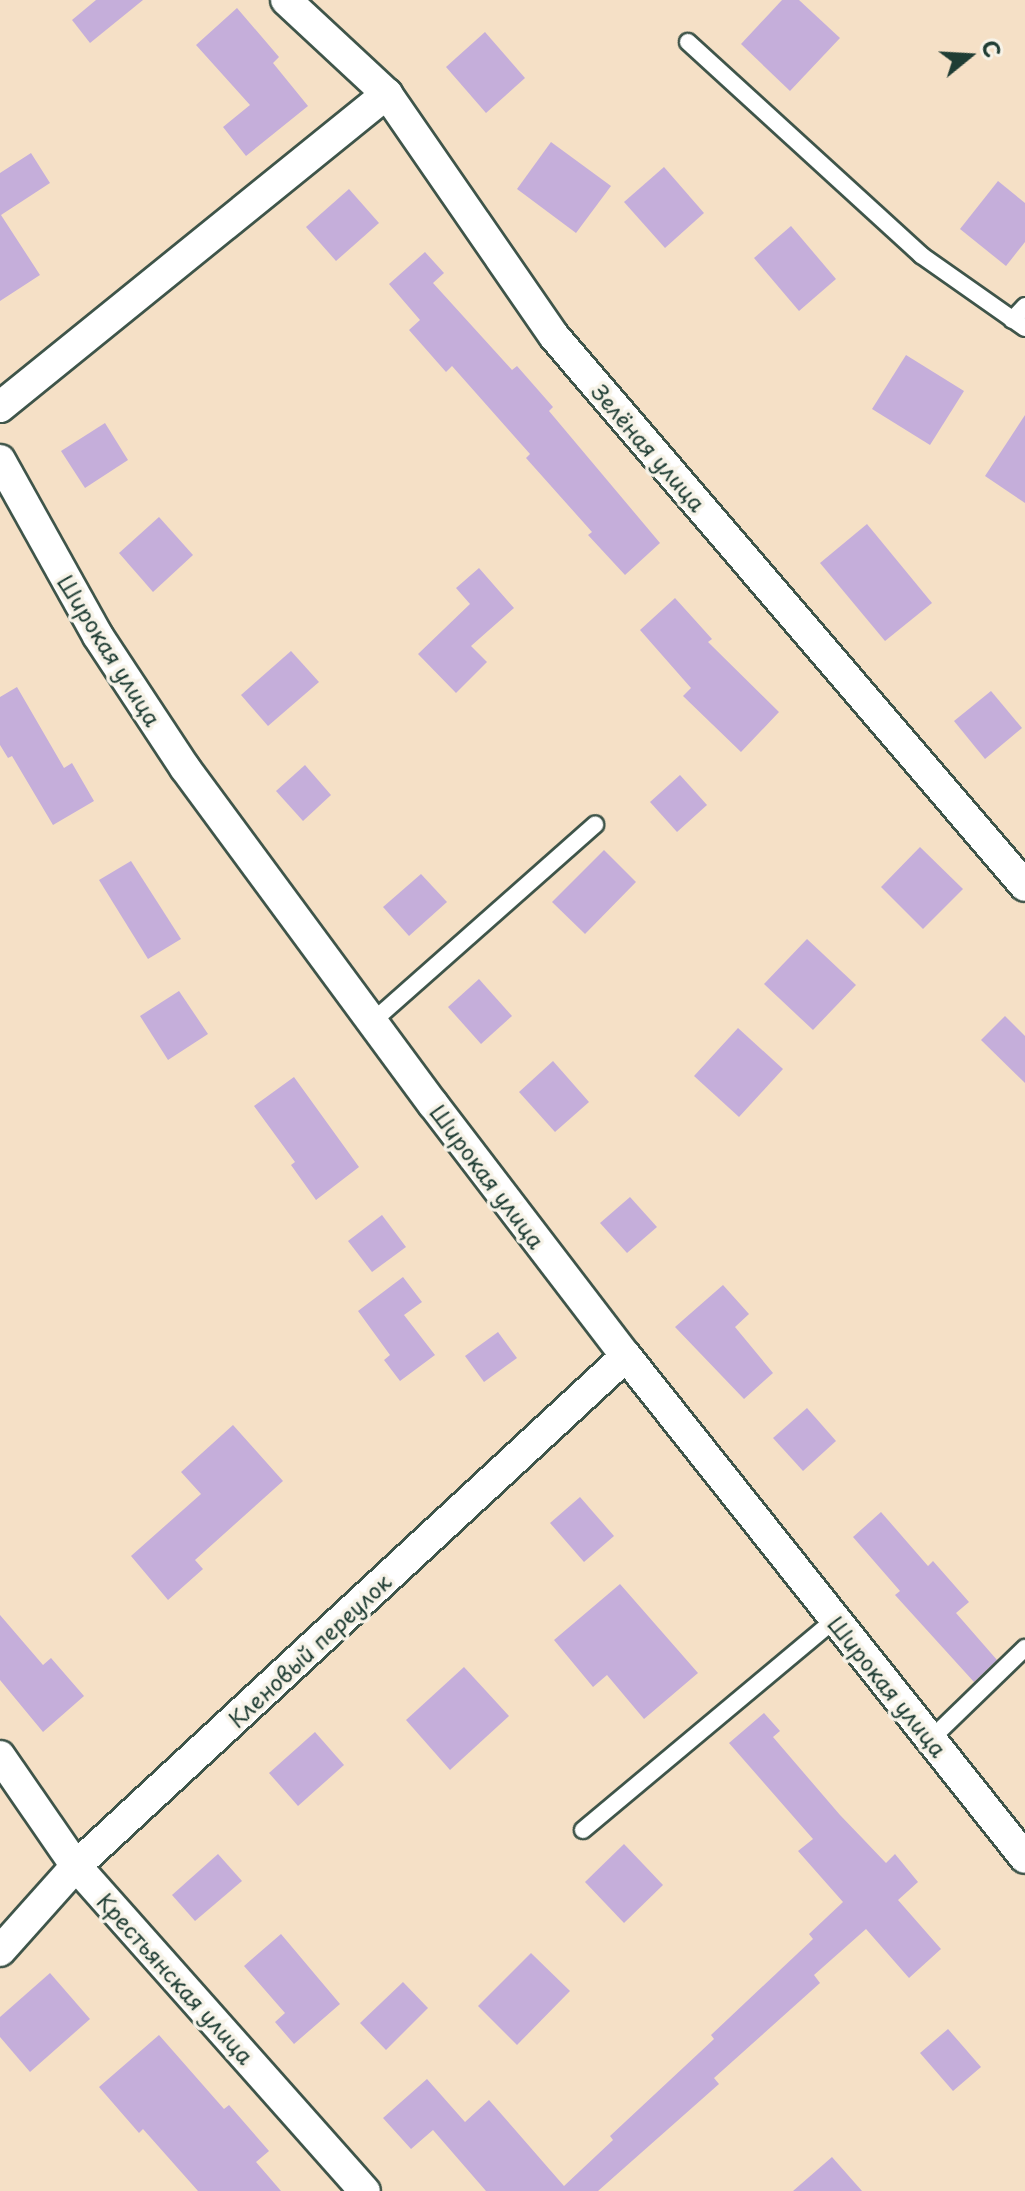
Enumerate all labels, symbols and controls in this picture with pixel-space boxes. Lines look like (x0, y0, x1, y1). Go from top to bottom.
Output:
north arrow (929, 16, 1009, 96)
text: С (974, 35, 1011, 61)
street label: Зелёная улица (586, 378, 712, 516)
street label: Широкая улица (53, 569, 167, 731)
street label: Широкая улица (425, 1098, 551, 1254)
street label: Кленовый переулок (222, 1568, 396, 1732)
street label: Широкая улица (823, 1610, 953, 1762)
street label: Крестьянская улица (92, 1887, 260, 2069)

